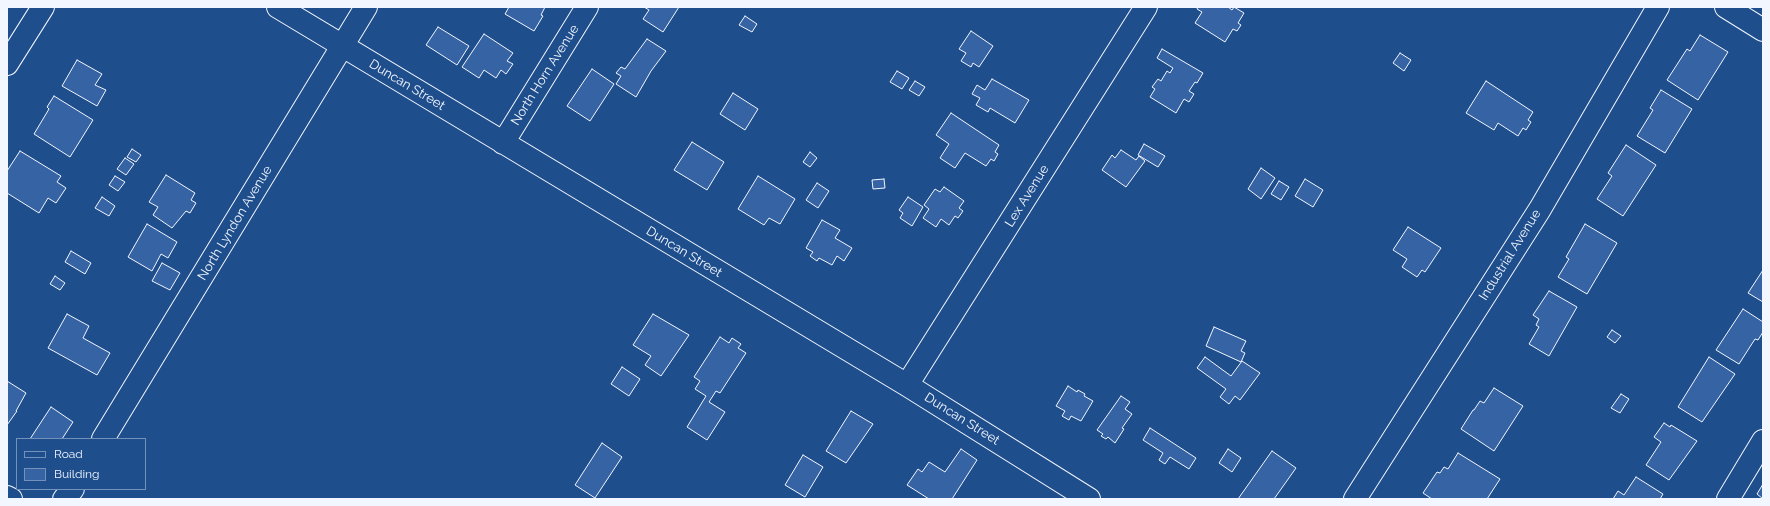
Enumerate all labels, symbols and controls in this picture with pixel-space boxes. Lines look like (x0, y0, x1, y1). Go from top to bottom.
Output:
street label: North Horn Avenue (508, 22, 582, 128)
street label: Duncan Street (366, 56, 448, 114)
street label: Lex Avenue (1002, 162, 1052, 230)
street label: North Lyndon Avenue (195, 163, 275, 283)
street label: Industrial Avenue (1476, 207, 1544, 303)
street label: Duncan Street (643, 223, 725, 281)
street label: Duncan Street (922, 390, 1002, 448)
legend (16, 438, 146, 490)
text: Road (54, 447, 83, 461)
text: Building (54, 467, 100, 481)

